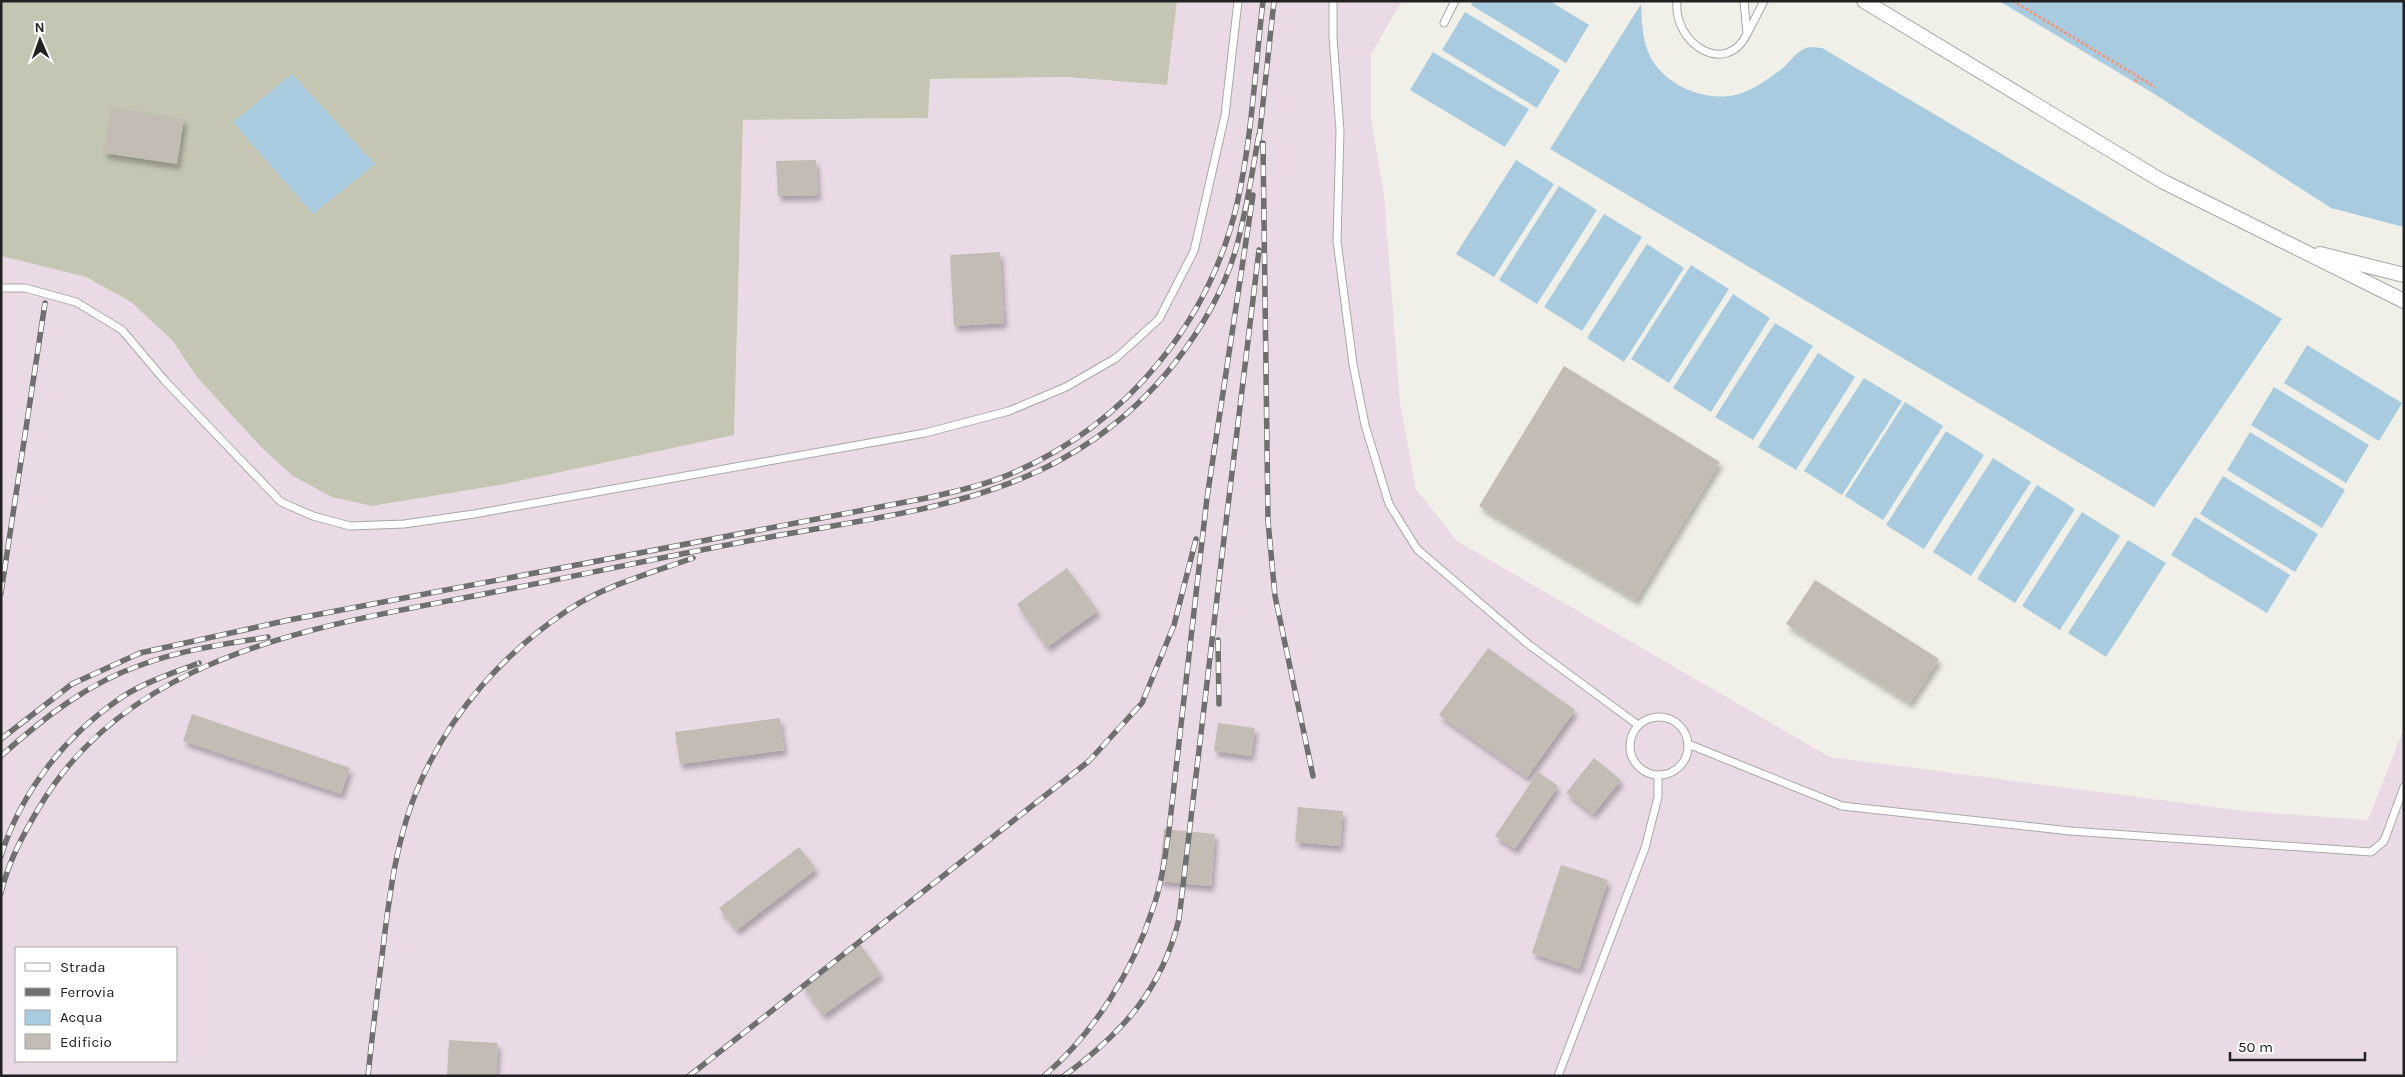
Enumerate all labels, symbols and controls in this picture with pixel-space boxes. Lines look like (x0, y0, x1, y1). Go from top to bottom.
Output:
north arrow (15, 15, 65, 65)
text: N (34, 19, 45, 36)
legend (15, 947, 178, 1062)
text: Strada (60, 958, 106, 976)
text: Ferrovia (60, 983, 114, 1001)
text: Acqua (60, 1008, 102, 1026)
scale bar (2230, 1030, 2365, 1062)
text: Edificio (60, 1033, 112, 1051)
text: 50 m (2238, 1038, 2273, 1056)

